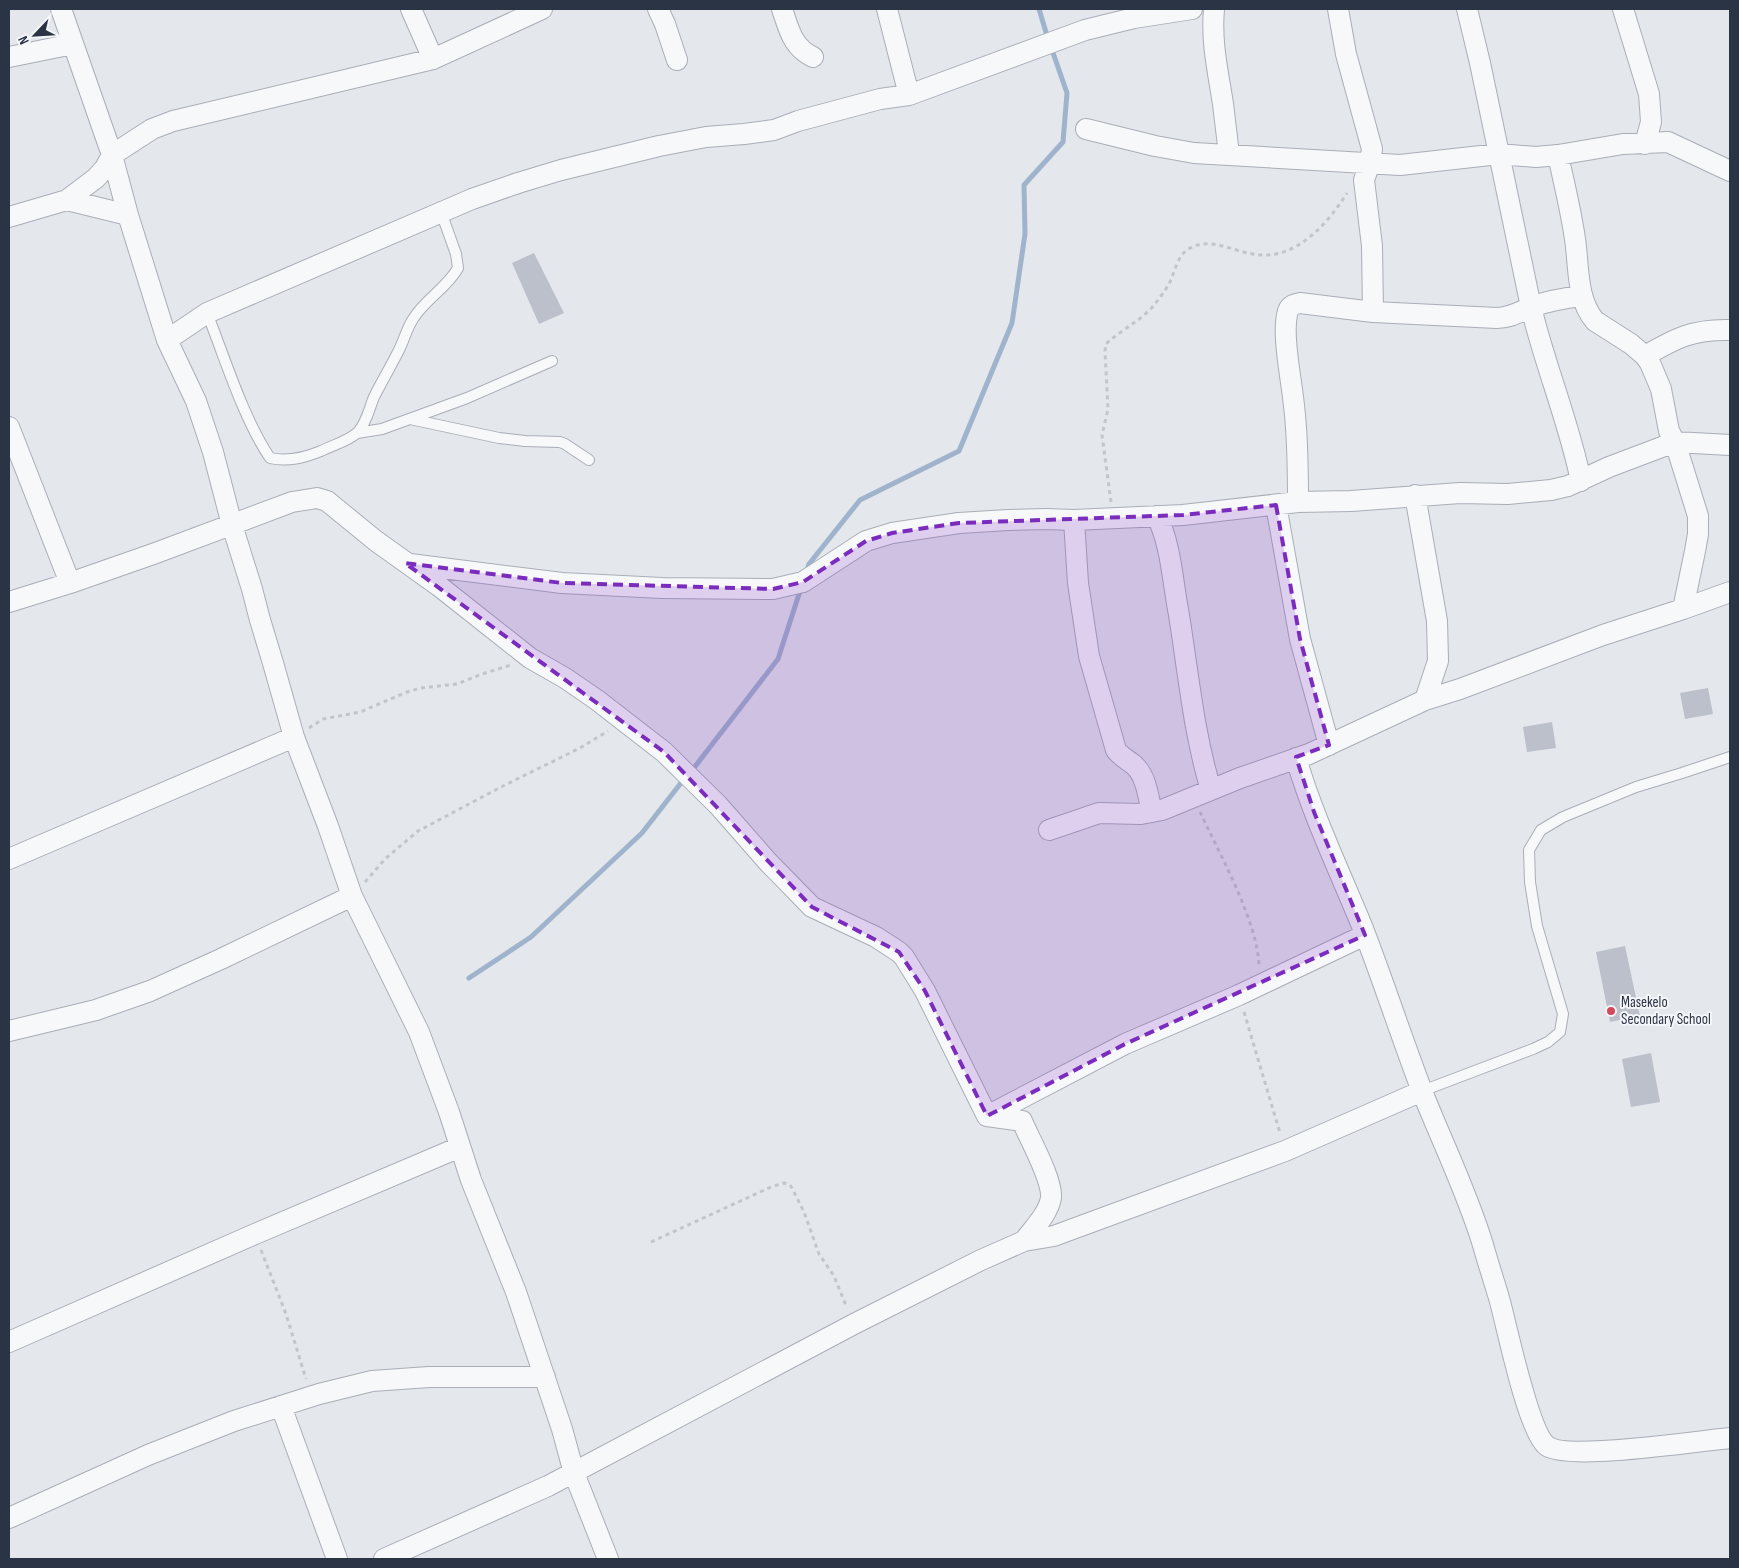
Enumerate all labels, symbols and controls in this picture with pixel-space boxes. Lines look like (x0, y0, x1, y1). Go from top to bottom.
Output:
north arrow (10, 10, 60, 60)
text: N (14, 33, 33, 47)
place label: Masekelo Secondary School (1621, 993, 1711, 1029)
marker: Masekelo Secondary School (1605, 1005, 1617, 1017)

